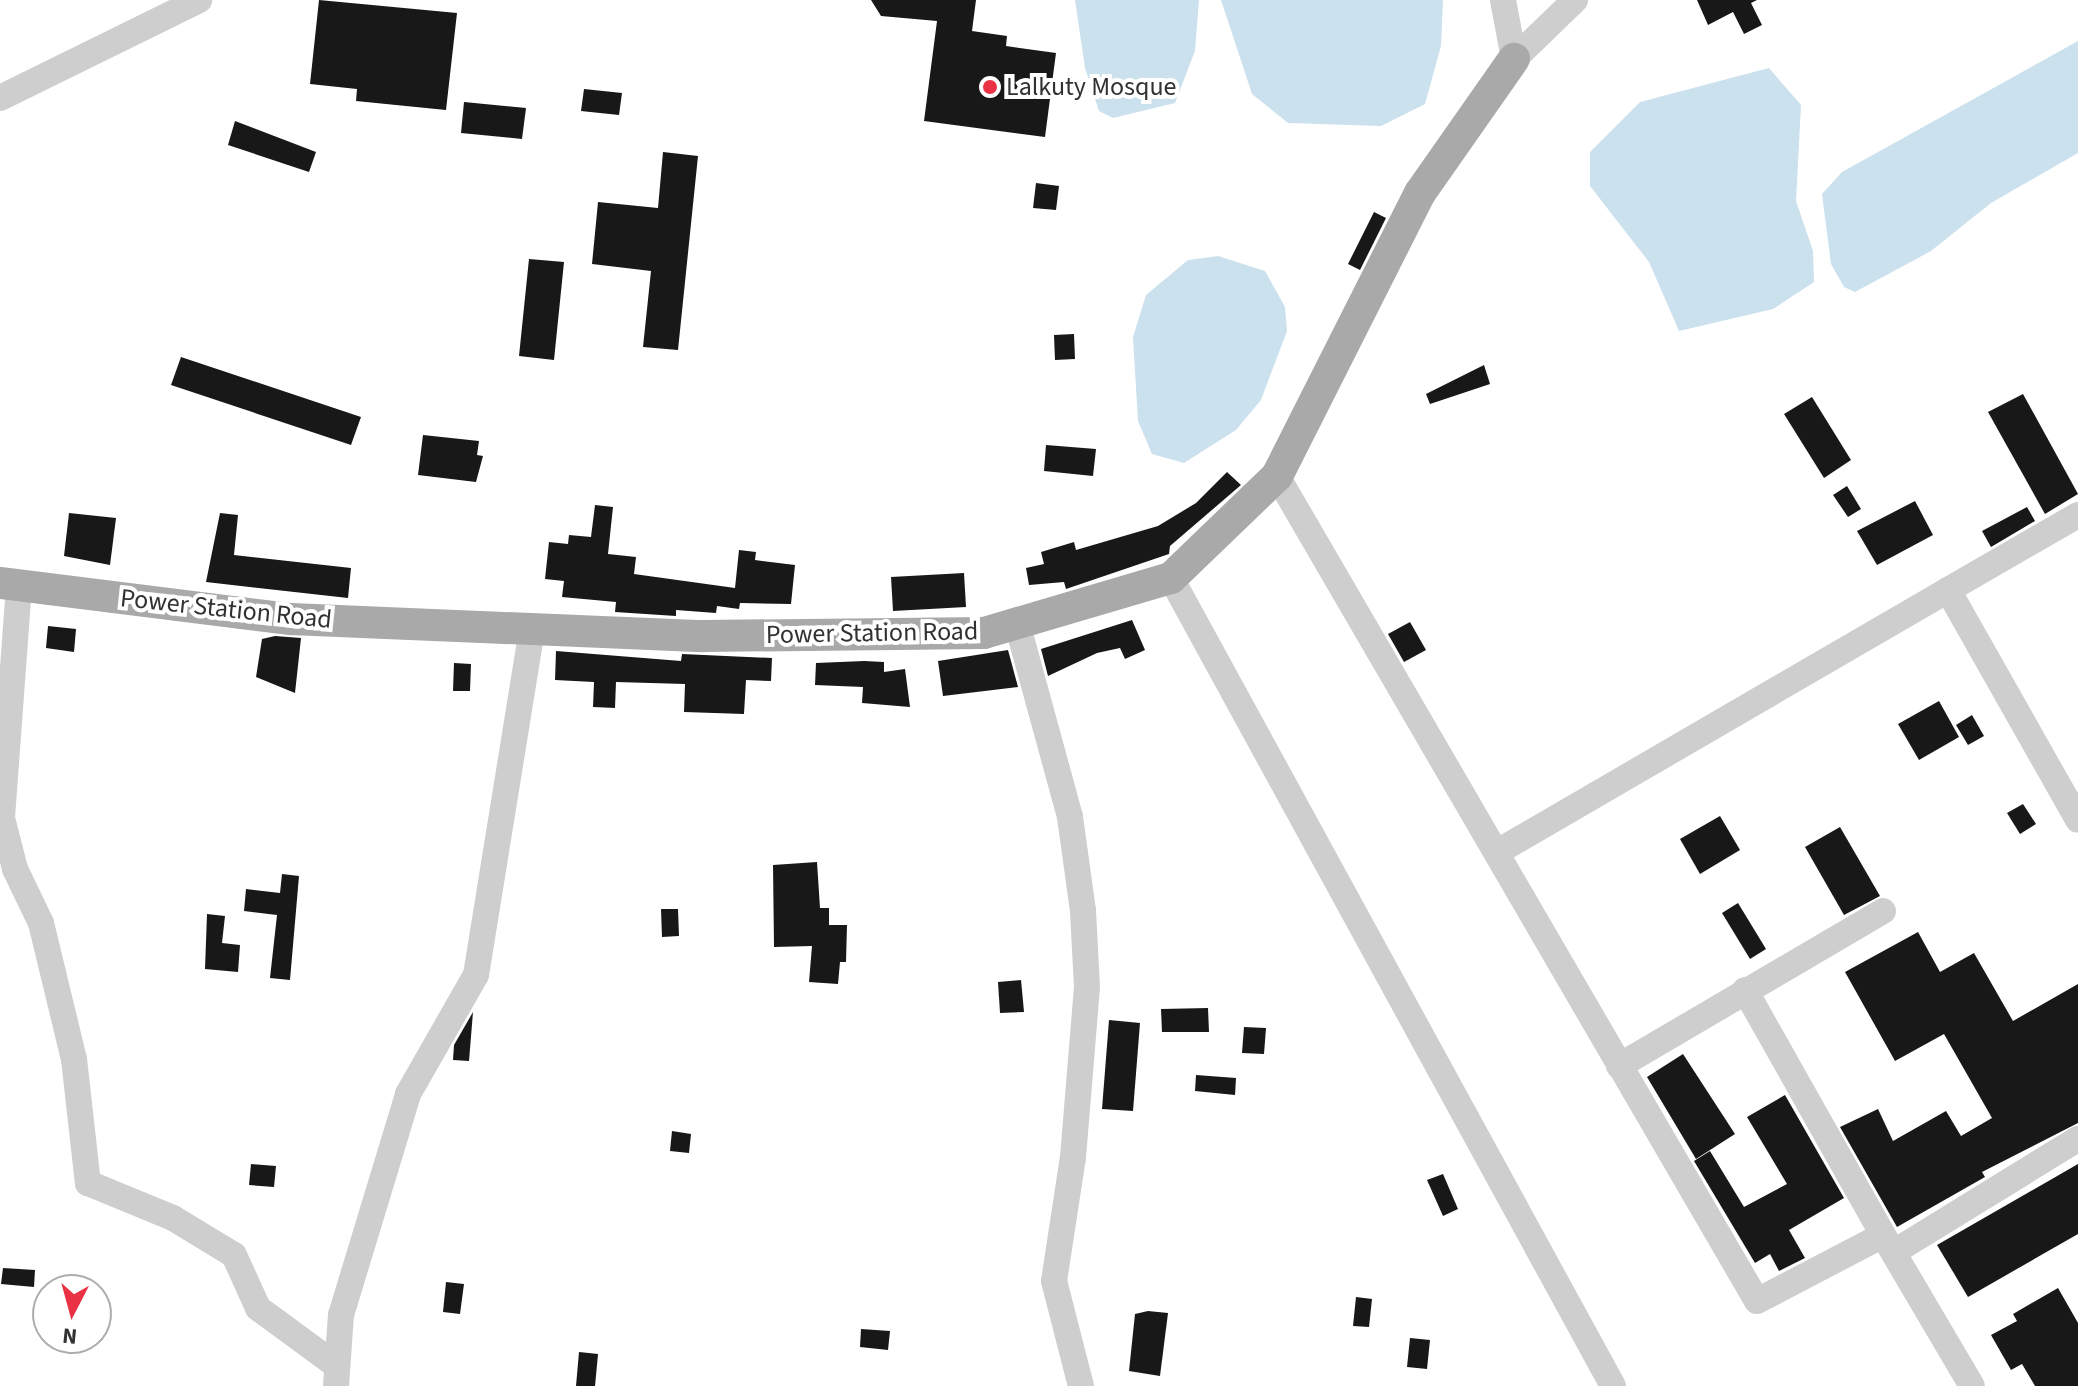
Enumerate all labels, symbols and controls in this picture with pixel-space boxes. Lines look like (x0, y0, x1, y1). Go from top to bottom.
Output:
place label: Lalkuty Mosque (1006, 71, 1176, 103)
marker: Lalkuty Mosque (981, 78, 999, 96)
street label: Power Station Road (119, 582, 333, 636)
street label: Power Station Road (765, 616, 979, 650)
north arrow (32, 1274, 112, 1354)
text: N (61, 1319, 79, 1353)

